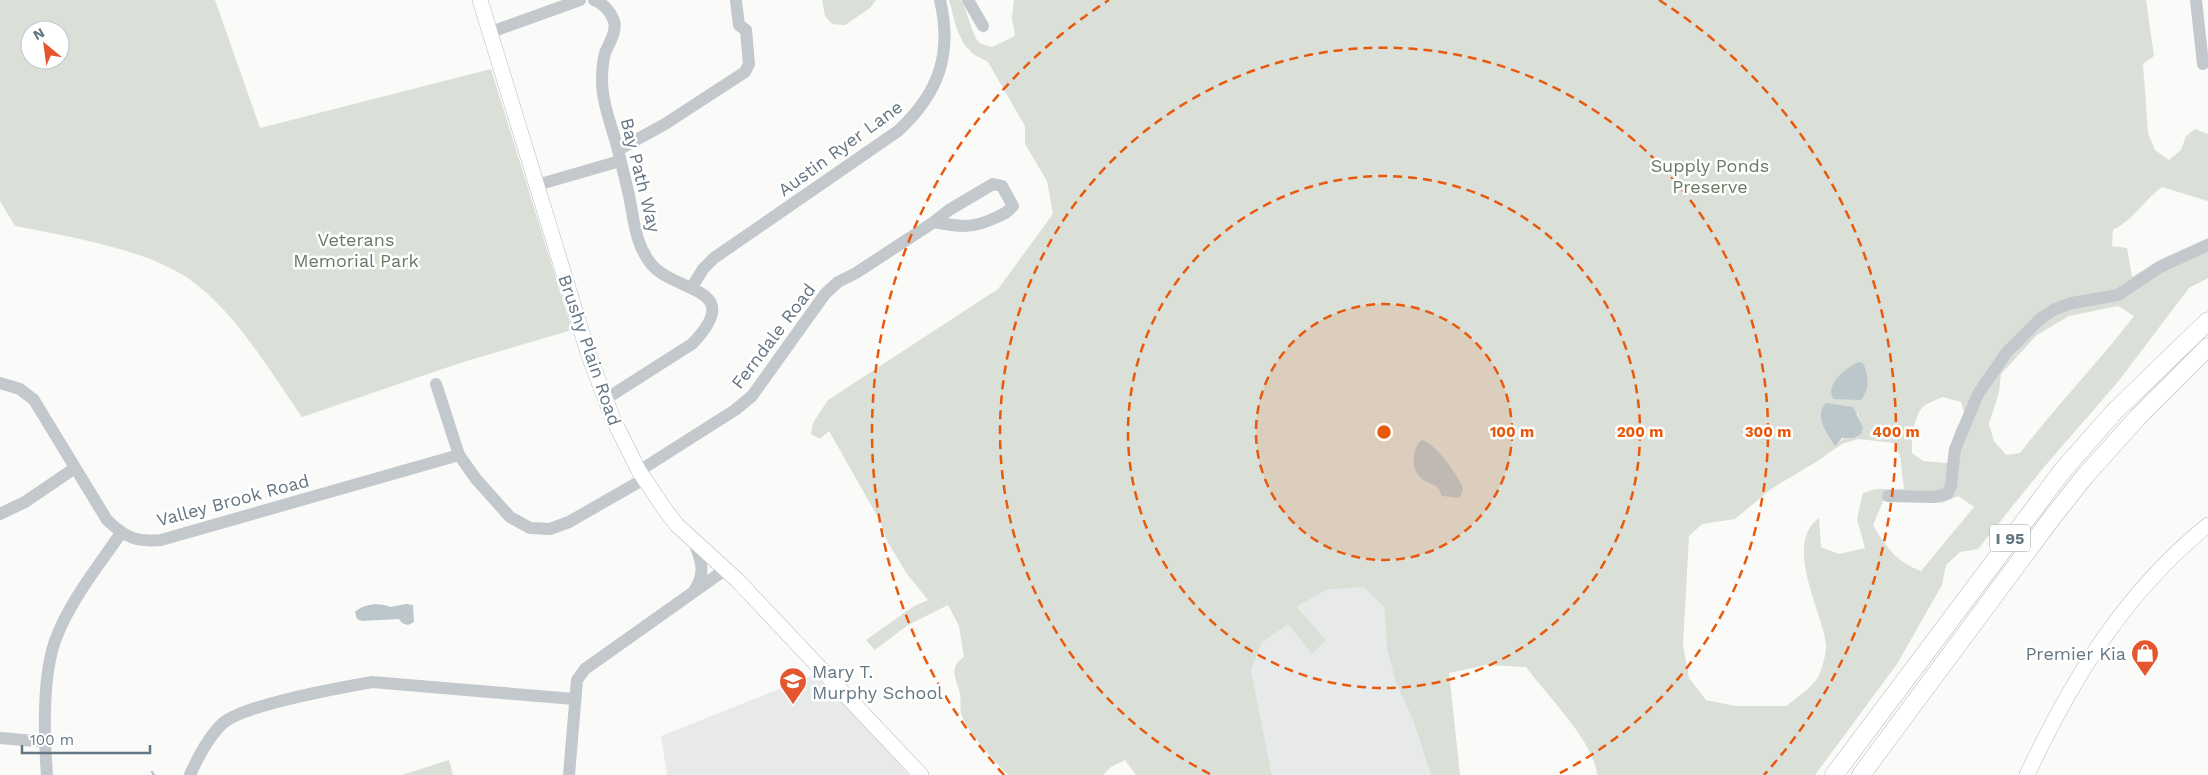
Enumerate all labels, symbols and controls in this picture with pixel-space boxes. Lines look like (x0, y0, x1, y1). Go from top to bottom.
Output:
north arrow (20, 20, 70, 70)
text: N (30, 24, 47, 43)
street label: Austin Ryer Lane (774, 96, 906, 200)
street label: Bay Path Way (617, 116, 666, 235)
park label: Supply Ponds Preserve (1651, 155, 1769, 197)
park label: Veterans Memorial Park (293, 229, 419, 271)
street label: Brushy Plain Road (554, 272, 626, 428)
street label: Ferndale Road (727, 279, 819, 393)
centre of rings (1375, 423, 1393, 441)
text: 100 m (1490, 423, 1534, 441)
text: 200 m (1617, 423, 1663, 441)
text: 300 m (1745, 423, 1791, 441)
text: 400 m (1872, 423, 1920, 441)
street label: Valley Brook Road (154, 470, 312, 530)
road number: I 95 (1990, 524, 2030, 552)
shop icon: Premier Kia (2130, 638, 2160, 677)
place label: Premier Kia (2025, 643, 2126, 664)
place label: Mary T. Murphy School (812, 661, 943, 703)
school or university icon: Mary T. Murphy School (778, 666, 808, 705)
scale bar (22, 722, 150, 754)
text: 100 m (30, 731, 74, 749)

